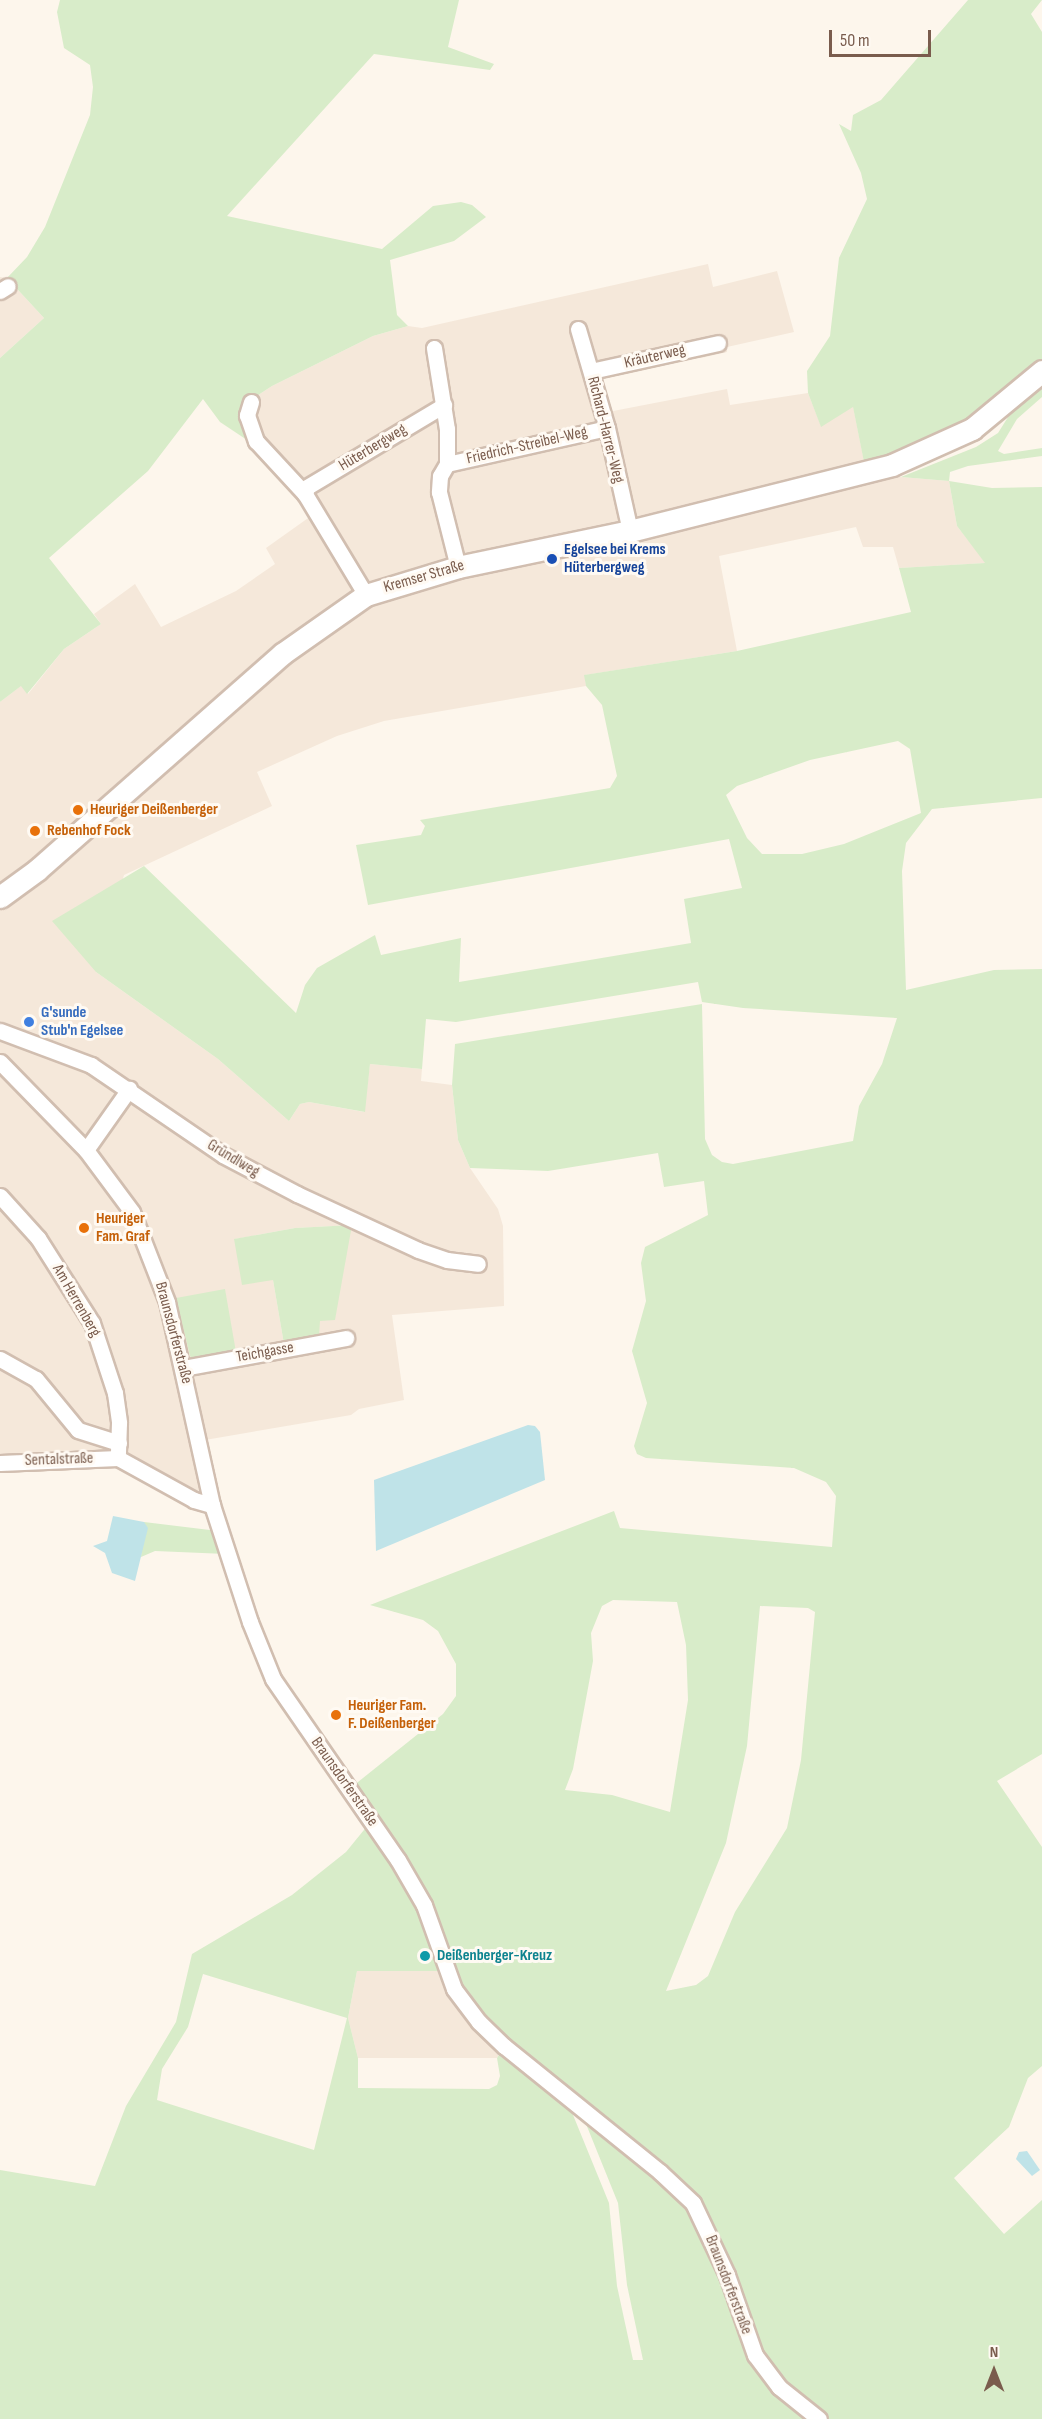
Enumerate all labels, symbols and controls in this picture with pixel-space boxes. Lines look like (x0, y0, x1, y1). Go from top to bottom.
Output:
scale bar (832, 18, 934, 56)
text: 50 m (840, 30, 870, 51)
street label: Kräuterweg (623, 341, 687, 373)
street label: Richard-Harrer-Weg (582, 375, 628, 485)
street label: Hüterbergweg (336, 420, 410, 476)
street label: Friedrich-Streibel-Weg (465, 423, 589, 469)
place label: Egelsee bei Krems Hüterbergweg (564, 540, 666, 578)
marker: Egelsee bei Krems Hüterbergweg (545, 552, 559, 566)
street label: Kremser Straße (382, 556, 466, 598)
place label: Heuriger Deißenberger (90, 800, 218, 820)
marker: Heuriger Deißenberger (71, 803, 85, 817)
place label: Rebenhof Fock (47, 821, 131, 841)
marker: Rebenhof Fock (28, 824, 42, 838)
place label: G'sunde Stub'n Egelsee (41, 1003, 123, 1041)
marker: G'sunde Stub'n Egelsee (22, 1015, 36, 1029)
street label: Gründlweg (203, 1136, 263, 1182)
place label: Heuriger Fam. Graf (96, 1209, 150, 1247)
marker: Heuriger Fam. Graf (77, 1221, 91, 1235)
street label: Am Herrenberg (48, 1261, 104, 1341)
street label: Braunsdorferstraße (150, 1280, 196, 1386)
street label: Teichgasse (235, 1338, 295, 1368)
street label: Sentalstraße (24, 1449, 94, 1471)
place label: Heuriger Fam. F. Deißenberger (348, 1696, 436, 1734)
marker: Heuriger Fam. F. Deißenberger (329, 1708, 343, 1722)
street label: Braunsdorferstraße (306, 1734, 382, 1830)
place label: Deißenberger-Kreuz (437, 1946, 552, 1966)
marker: Deißenberger-Kreuz (418, 1949, 432, 1963)
street label: Braunsdorferstraße (700, 2233, 756, 2337)
north arrow (964, 2341, 1024, 2401)
text: N (990, 2343, 998, 2362)

